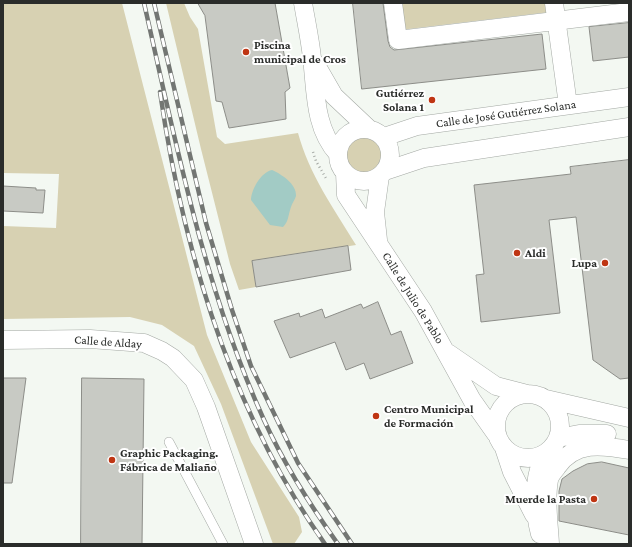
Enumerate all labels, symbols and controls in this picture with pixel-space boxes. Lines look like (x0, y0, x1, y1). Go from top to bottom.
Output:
place label: Piscina municipal de Cros (254, 38, 346, 66)
marker: Piscina municipal de Cros (241, 47, 251, 57)
place label: Gutiérrez Solana 1 (376, 86, 424, 114)
marker: Gutiérrez Solana 1 (427, 95, 437, 105)
street label: Calle de José Gutiérrez Solana (435, 97, 577, 131)
place label: Aldi (525, 246, 546, 260)
marker: Aldi (512, 248, 522, 258)
street label: Calle de Julio de Pablo (379, 250, 447, 346)
place label: Lupa (571, 256, 597, 270)
marker: Lupa (600, 258, 610, 268)
street label: Calle de Alday (74, 332, 142, 352)
place label: Centro Municipal de Formación (384, 402, 473, 430)
marker: Centro Municipal de Formación (371, 411, 381, 421)
place label: Graphic Packaging. Fábrica de Maliaño (120, 446, 218, 474)
marker: Graphic Packaging. Fábrica de Maliaño (107, 455, 117, 465)
place label: Muerde la Pasta (505, 492, 586, 506)
marker: Muerde la Pasta (589, 494, 599, 504)

